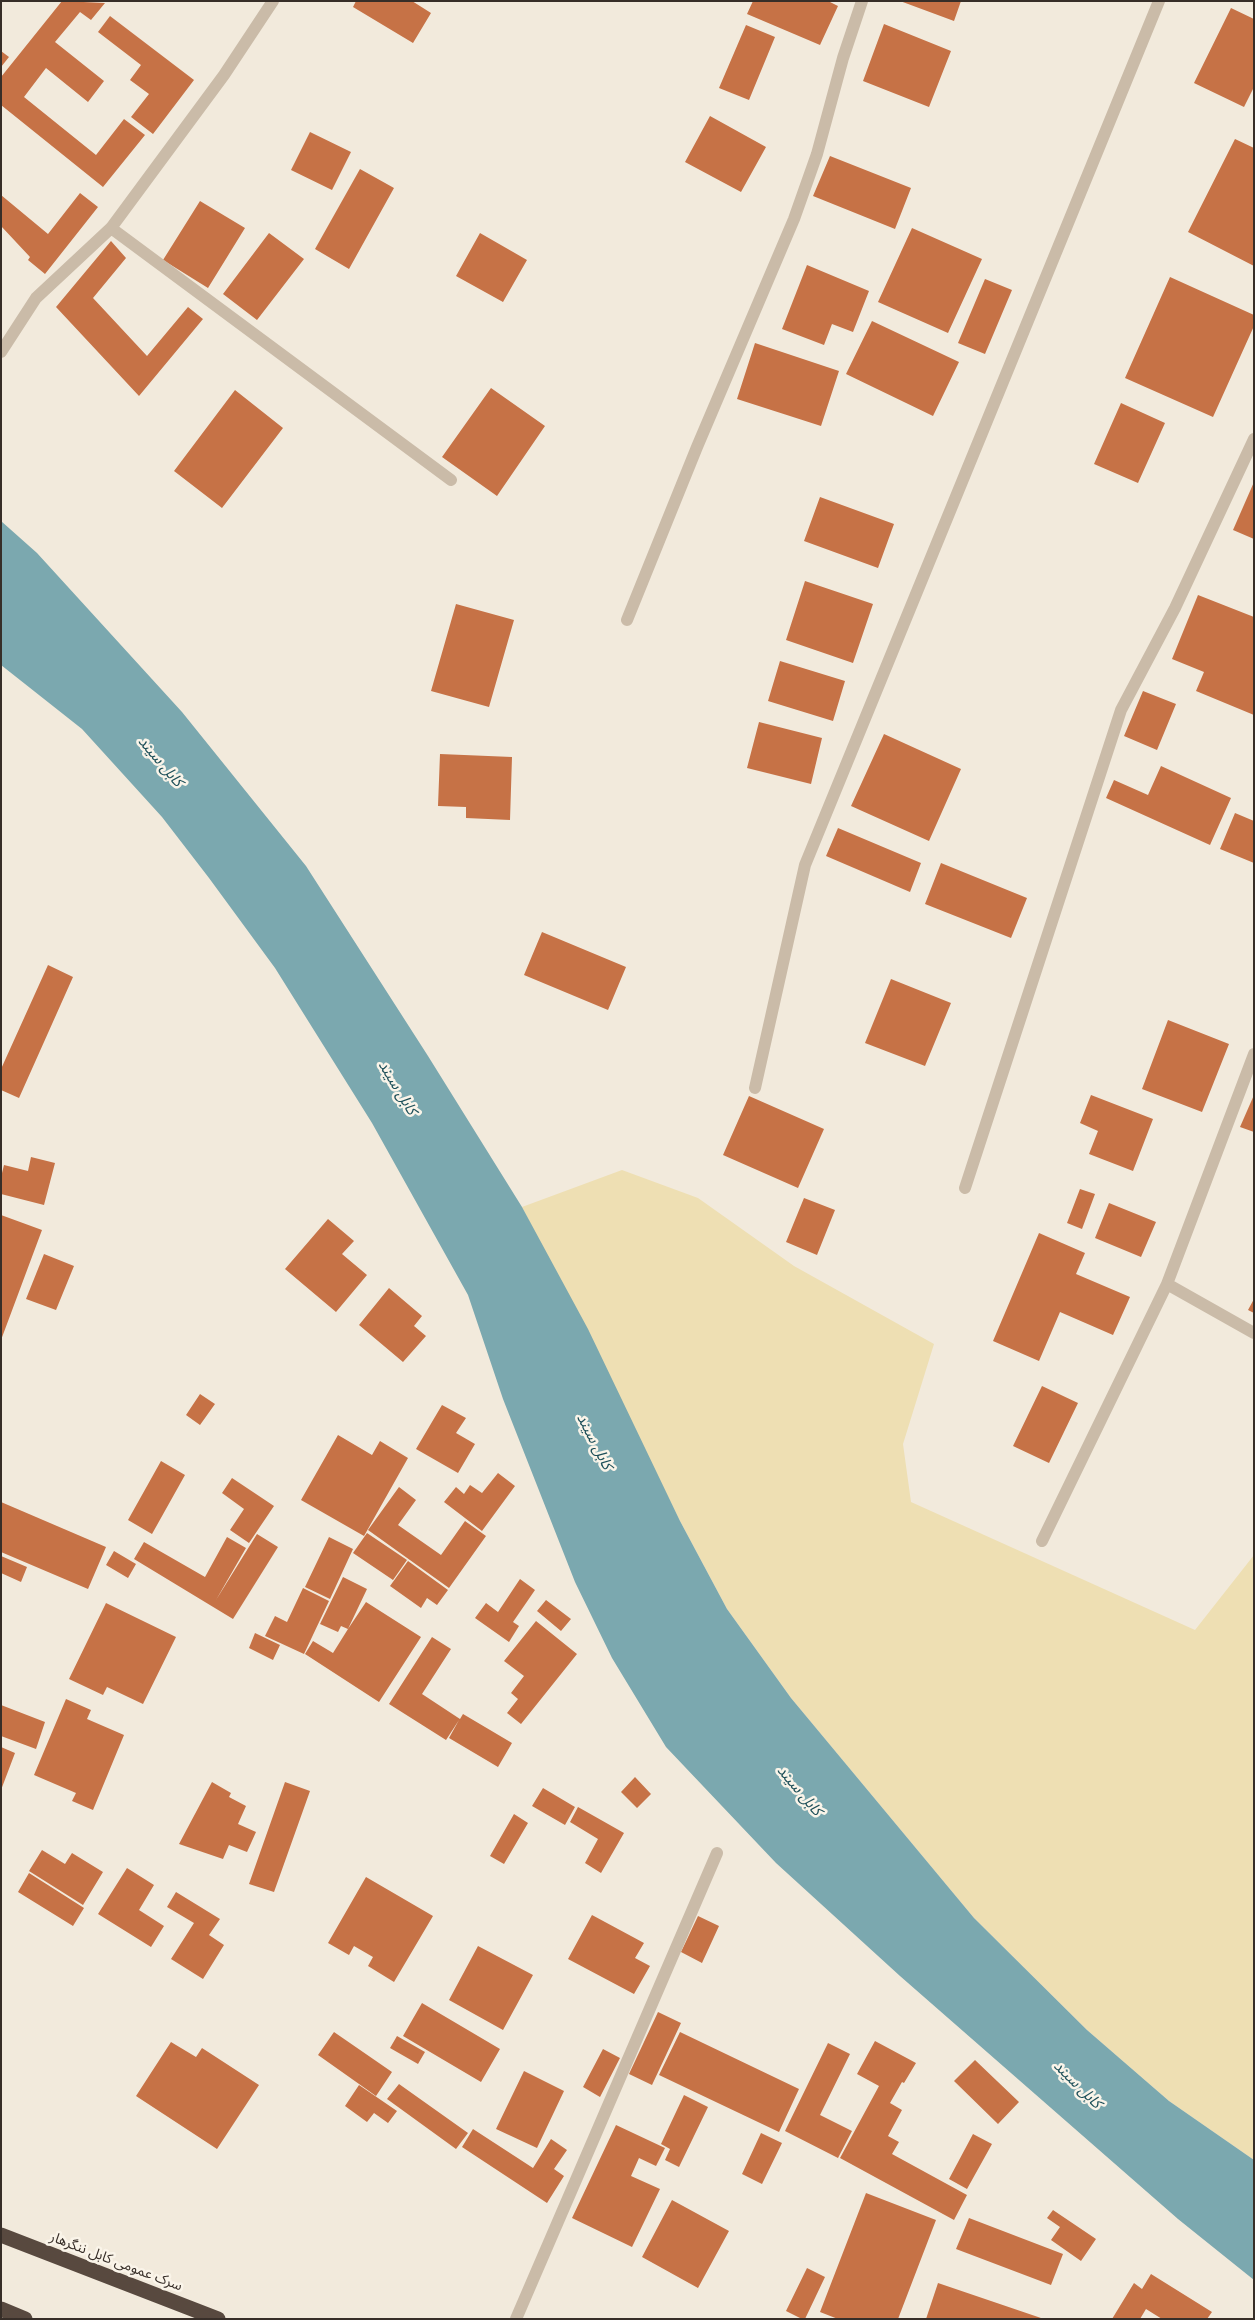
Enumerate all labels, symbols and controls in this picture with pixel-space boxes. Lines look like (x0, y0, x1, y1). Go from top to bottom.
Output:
water label: کابل سيند (134, 733, 186, 791)
water label: کابل سيند (374, 1058, 420, 1118)
water label: کابل سيند (572, 1411, 616, 1473)
water label: کابل سيند (773, 1762, 825, 1820)
water label: کابل سيند (1049, 2057, 1105, 2113)
street label: سرک عمومی کابل ننگرهار (47, 2229, 185, 2295)

